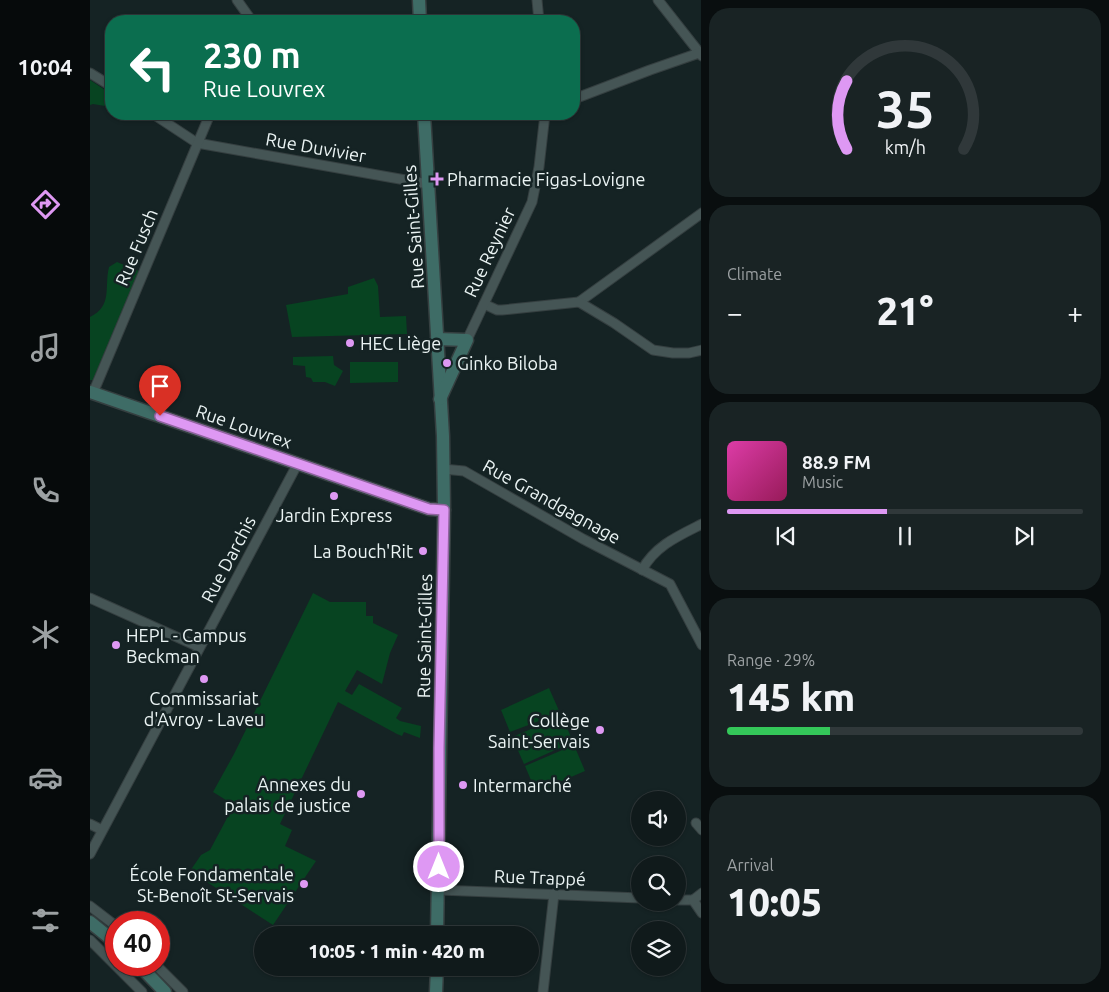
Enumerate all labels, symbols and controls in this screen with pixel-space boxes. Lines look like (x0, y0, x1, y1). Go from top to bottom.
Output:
icon: left (120, 35, 185, 100)
text: 230 m (203, 35, 301, 75)
text: 10:04 (17, 54, 73, 79)
text: Rue Louvrex (203, 76, 325, 101)
text: 35 (876, 80, 934, 138)
street label: Rue Duvivier (264, 128, 368, 166)
text: km/h (884, 137, 926, 157)
street label: Rue Saint-Gilles (399, 164, 427, 290)
place label: Pharmacie Figas-Lovigne (447, 169, 646, 189)
marker: Pharmacie Figas-Lovigne (431, 173, 443, 185)
icon: directions (28, 187, 63, 222)
street label: Rue Reynier (459, 204, 519, 300)
street label: Rue Fusch (111, 206, 161, 288)
text: Climate (727, 265, 782, 283)
text: 21° (877, 290, 933, 332)
text: − (727, 297, 743, 328)
text: + (1067, 297, 1083, 328)
icon: music (28, 330, 63, 365)
place label: HEC Liège (360, 333, 441, 353)
marker: HEC Liège (344, 337, 356, 349)
place label: Ginko Biloba (457, 353, 558, 373)
marker: Ginko Biloba (441, 357, 453, 369)
pin (139, 365, 181, 416)
icon: arrive (146, 372, 174, 400)
street label: Rue Louvrex (193, 400, 295, 452)
text: 88.9 FM (802, 451, 871, 473)
street label: Rue Grandgagnage (480, 455, 624, 547)
icon: phone (28, 473, 63, 508)
text: Music (802, 473, 843, 491)
marker: Jardin Express (328, 490, 340, 502)
place label: Jardin Express (276, 505, 392, 525)
street label: Rue Darchis (197, 512, 259, 606)
icon: previous (772, 522, 800, 550)
icon: pause (891, 522, 919, 550)
icon: next (1010, 522, 1038, 550)
place label: La Bouch'Rit (313, 541, 413, 561)
marker: La Bouch'Rit (417, 545, 429, 557)
street label: Rue Saint-Gilles (413, 574, 435, 698)
icon: climate (28, 617, 63, 652)
place label: HEPL - Campus Beckman (126, 625, 247, 666)
marker: HEPL - Campus Beckman (110, 639, 122, 651)
text: Range · 29% (727, 651, 815, 669)
marker: Commissariat d'Avroy - Laveu (198, 673, 210, 685)
text: 145 km (727, 676, 855, 718)
place label: Commissariat d'Avroy - Laveu (144, 688, 264, 729)
place label: Collège Saint-Servais (488, 710, 590, 751)
marker: Collège Saint-Servais (594, 724, 606, 736)
icon: car (28, 760, 63, 795)
place label: Annexes du palais de justice (224, 774, 351, 815)
place label: Intermarché (473, 775, 572, 795)
marker: Intermarché (457, 779, 469, 791)
marker: Annexes du palais de justice (355, 788, 367, 800)
map controls (631, 791, 686, 976)
button: sound (631, 791, 686, 846)
position arrow (412, 840, 464, 892)
button: search (631, 856, 686, 911)
text: Arrival (727, 856, 774, 874)
place label: École Fondamentale St-Benoît St-Servais (130, 863, 294, 905)
street label: Rue Trappé (494, 865, 586, 889)
marker: École Fondamentale St-Benoît St-Servais (298, 878, 310, 890)
text: 10:05 (727, 881, 822, 923)
icon: filters (28, 903, 63, 938)
speed limit sign: 40 (105, 911, 170, 976)
button: layers (631, 921, 686, 976)
text: 10:05 · 1 min · 420 m (308, 940, 485, 962)

